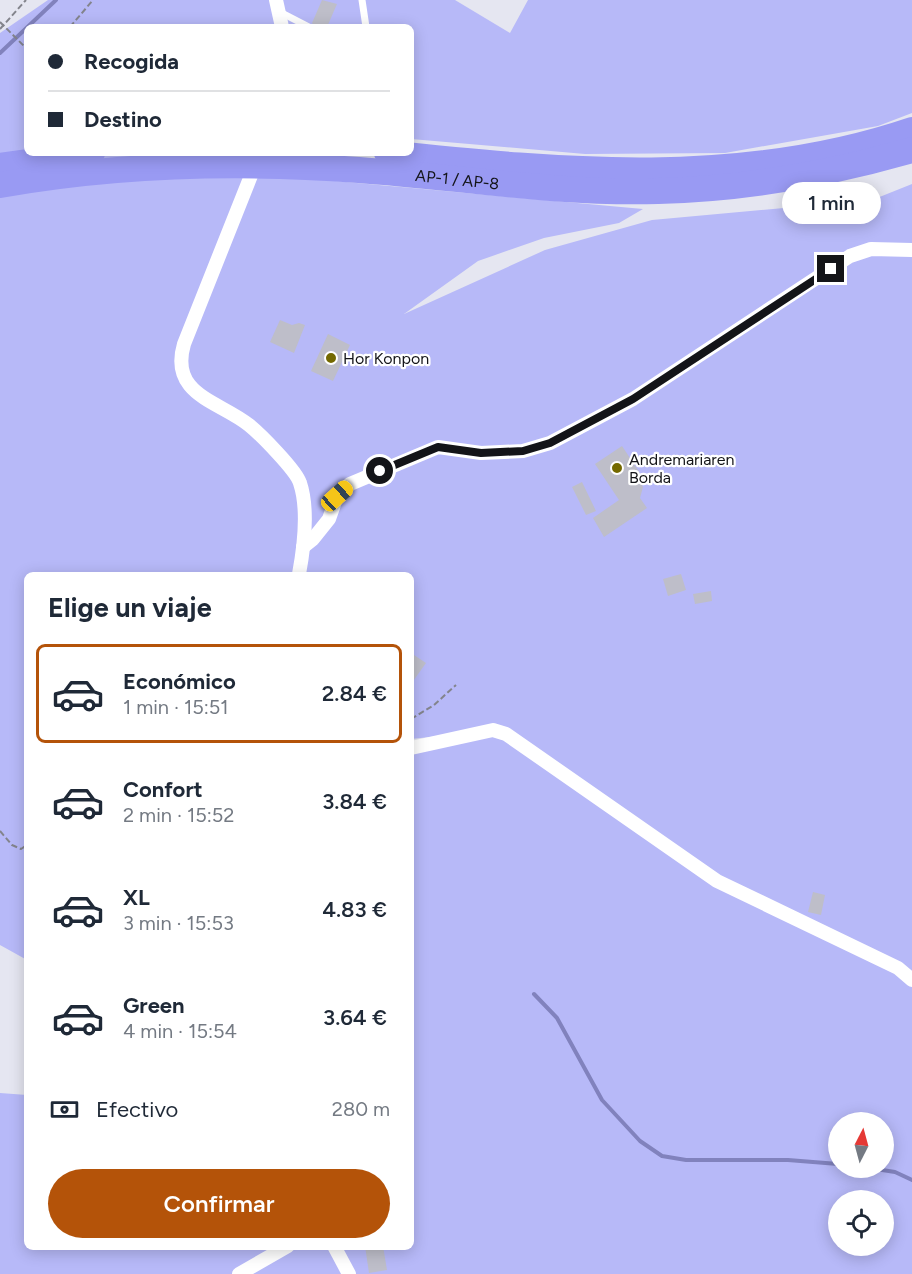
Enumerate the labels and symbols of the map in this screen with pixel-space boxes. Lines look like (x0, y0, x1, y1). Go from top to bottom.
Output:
street label: AP-1 / AP-8 (414, 165, 500, 193)
callout: 1 min (782, 182, 880, 224)
route end (817, 255, 844, 282)
place label: Hor Konpon (343, 349, 429, 368)
marker: Hor Konpon (324, 351, 338, 365)
place label: Andremariaren Borda (629, 450, 734, 487)
route start (366, 457, 393, 484)
marker: Andremariaren Borda (610, 461, 624, 475)
car (318, 477, 356, 515)
north arrow (828, 1112, 894, 1178)

